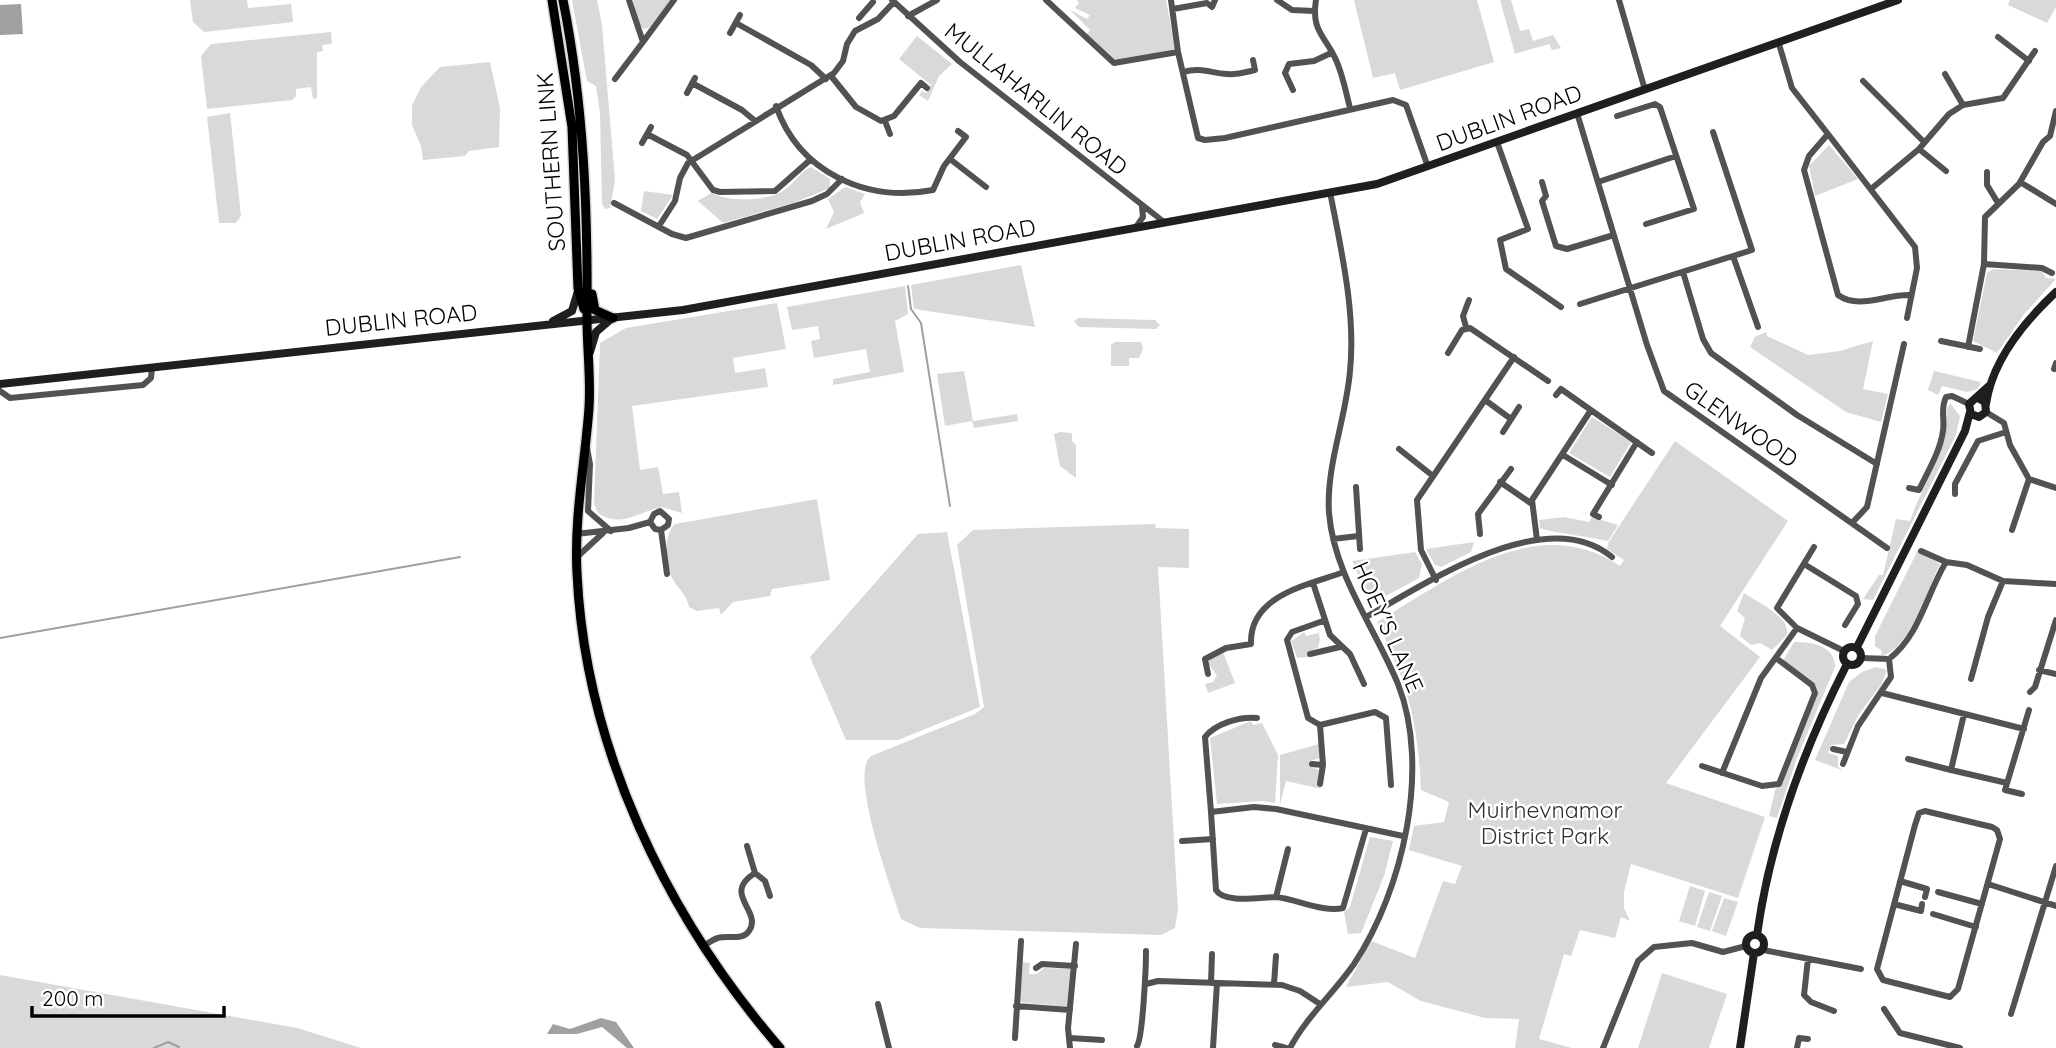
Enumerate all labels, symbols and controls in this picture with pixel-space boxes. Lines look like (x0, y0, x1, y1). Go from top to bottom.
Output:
street label: MULLAHARLIN ROAD (939, 16, 1134, 181)
street label: SOUTHERN LINK (530, 72, 571, 252)
street label: DUBLIN ROAD (1432, 78, 1586, 157)
street label: DUBLIN ROAD (882, 212, 1038, 267)
street label: DUBLIN ROAD (323, 297, 479, 342)
street label: GLENWOOD (1679, 374, 1804, 473)
street label: HOEY'S LANE (1347, 557, 1430, 697)
park label: Muirhevnamor District Park (1468, 795, 1623, 850)
scale bar (32, 974, 224, 1018)
text: 200 m (42, 985, 104, 1011)

